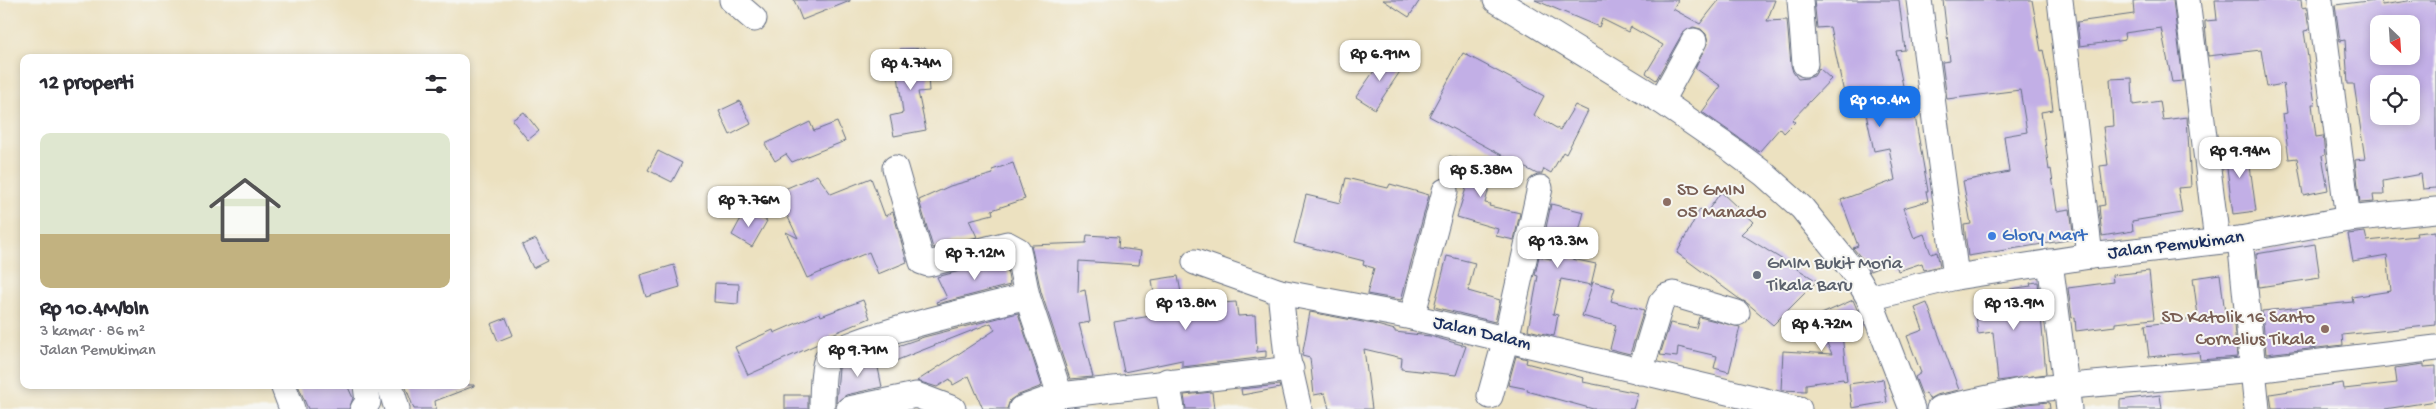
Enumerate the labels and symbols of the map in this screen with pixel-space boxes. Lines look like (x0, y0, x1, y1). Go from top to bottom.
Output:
north arrow (2370, 15, 2420, 65)
pin: Rp 6.91M (1328, 39, 1432, 82)
pin: Rp 4.74M (859, 48, 963, 91)
pin: Rp 10.4M (1828, 86, 1932, 128)
pin: Rp 9.94M (2188, 136, 2292, 179)
pin: Rp 5.38M (1429, 156, 1533, 198)
place label: SD GMIN 05 Manado (1677, 180, 1767, 225)
pin: Rp 7.76M (697, 186, 801, 228)
marker: SD GMIN 05 Manado (1661, 196, 1673, 208)
place label: Glory Mart (2002, 225, 2089, 248)
pin: Rp 13.3M (1506, 226, 1610, 269)
street label: Jalan Pemukiman (2106, 226, 2246, 266)
marker: Glory Mart (1986, 230, 1998, 242)
pin: Rp 7.12M (923, 238, 1027, 281)
place label: GMIM Bukit Moria Tikala Baru (1766, 253, 1904, 298)
marker: GMIM Bukit Moria Tikala Baru (1751, 269, 1763, 281)
pin: Rp 13.8M (1134, 288, 1238, 331)
pin: Rp 13.9M (1962, 288, 2066, 331)
place label: SD Katolik 16 Santo Cornelius Tikala (2162, 307, 2316, 352)
pin: Rp 4.72M (1770, 310, 1874, 352)
street label: Jalan Dalam (1431, 312, 1534, 357)
marker: SD Katolik 16 Santo Cornelius Tikala (2319, 323, 2331, 335)
pin: Rp 9.71M (806, 336, 910, 378)

